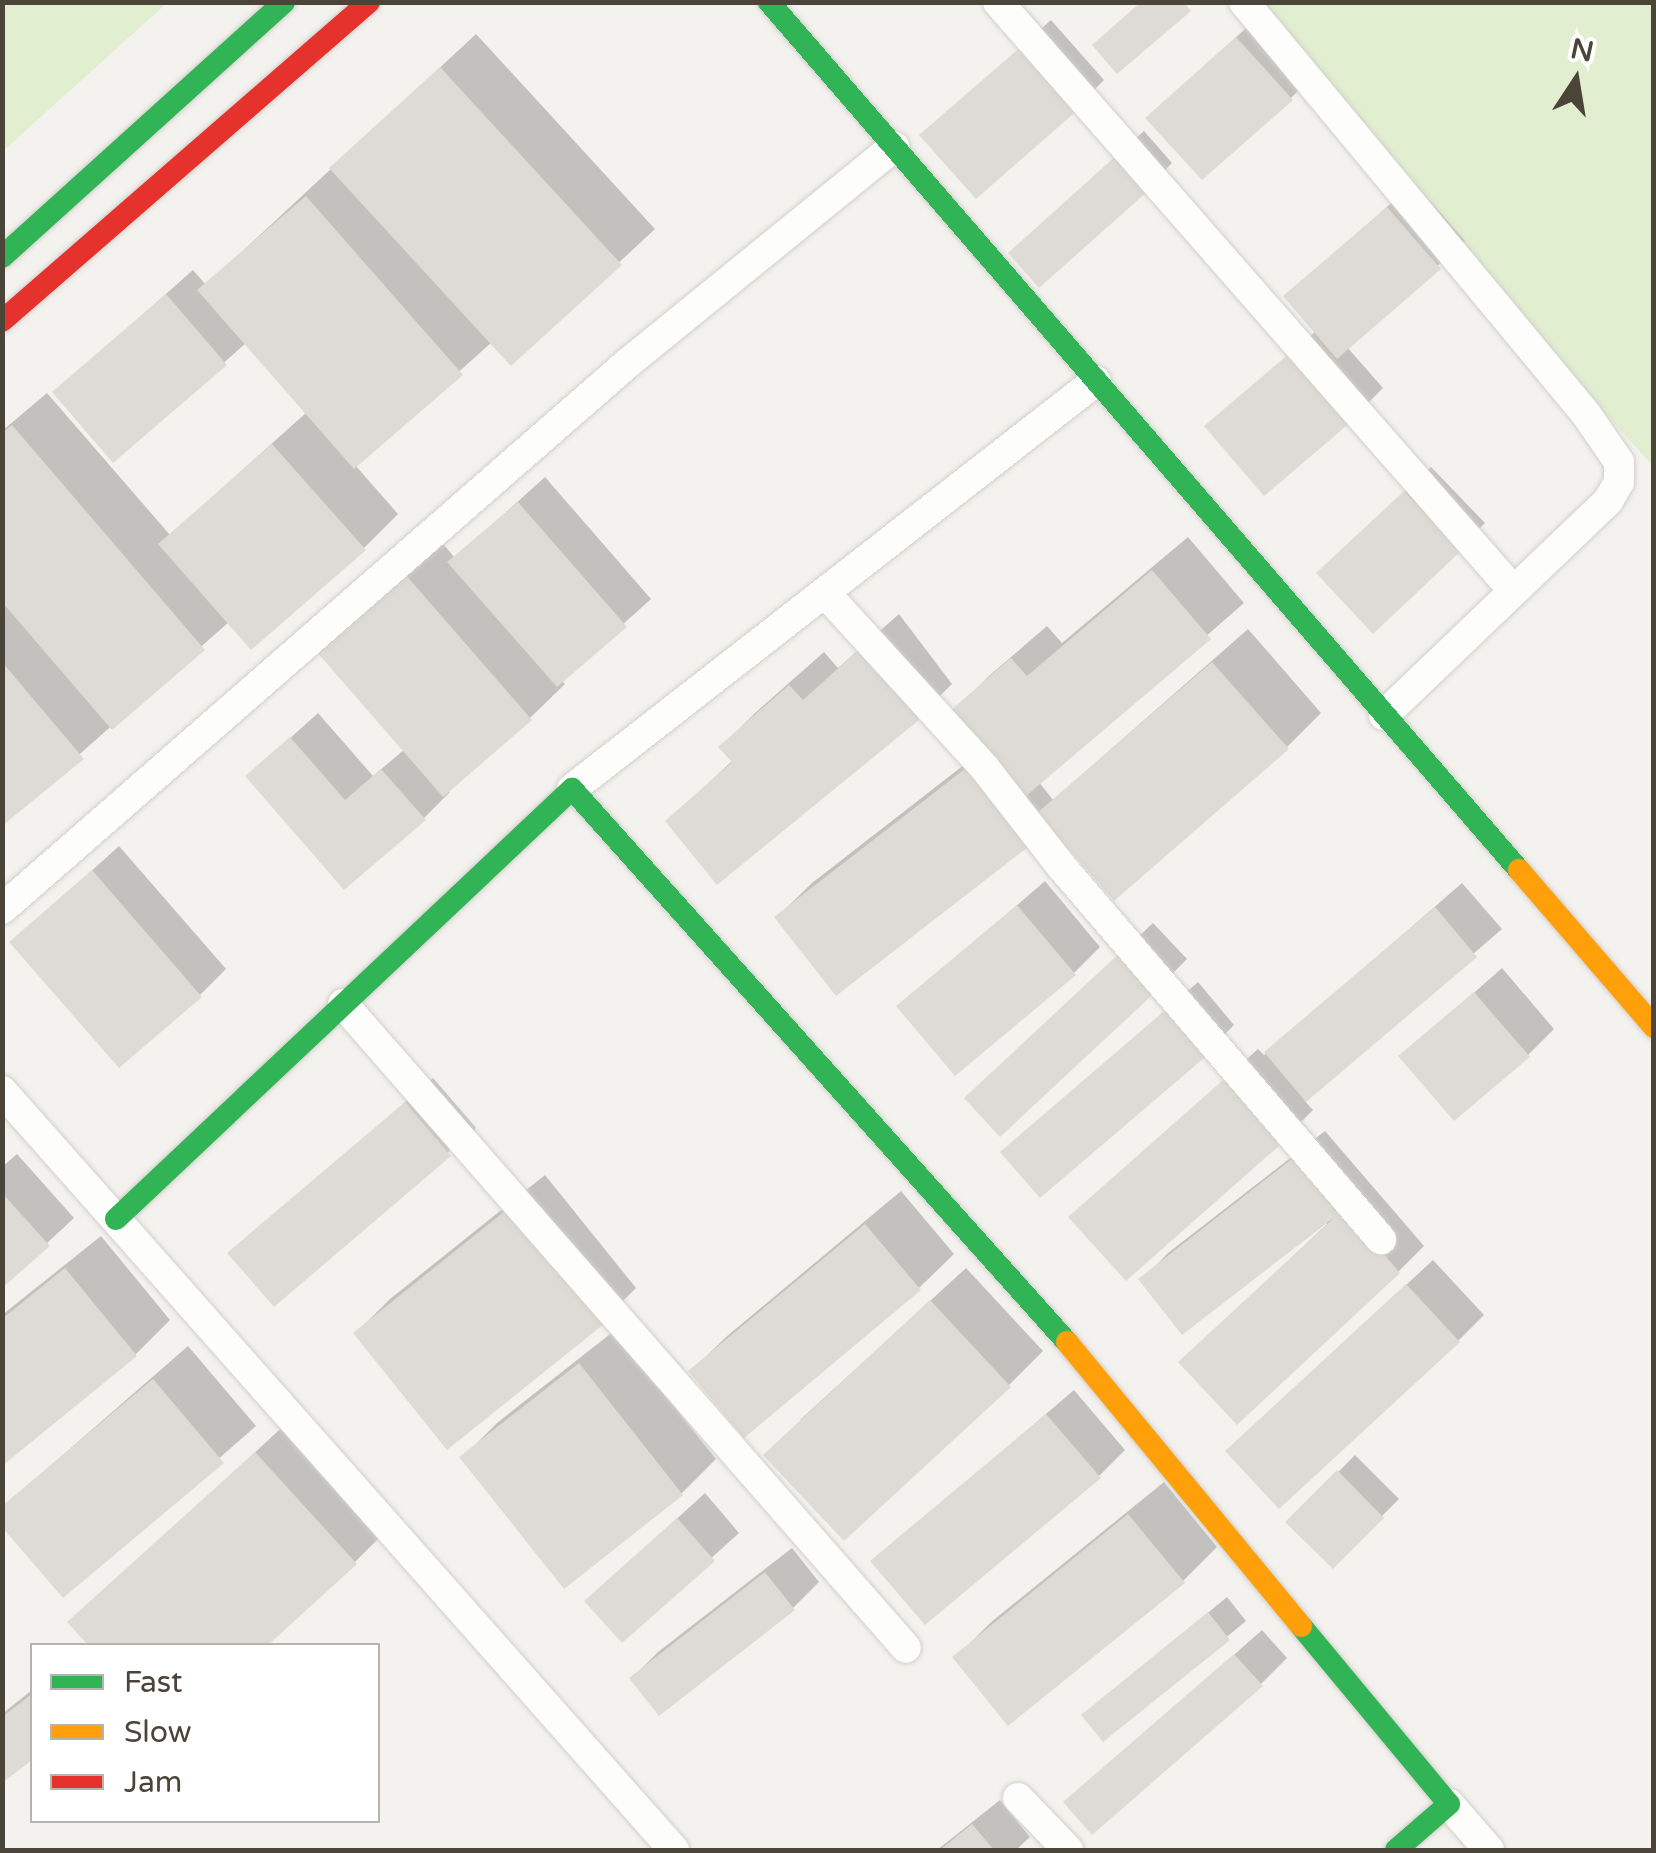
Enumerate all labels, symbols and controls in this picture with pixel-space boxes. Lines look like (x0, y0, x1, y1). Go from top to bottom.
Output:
north arrow (1526, 30, 1626, 130)
text: N (1568, 32, 1597, 70)
legend (30, 1643, 380, 1823)
text: Fast (124, 1664, 183, 1701)
text: Slow (124, 1714, 192, 1751)
text: Jam (124, 1764, 182, 1801)

